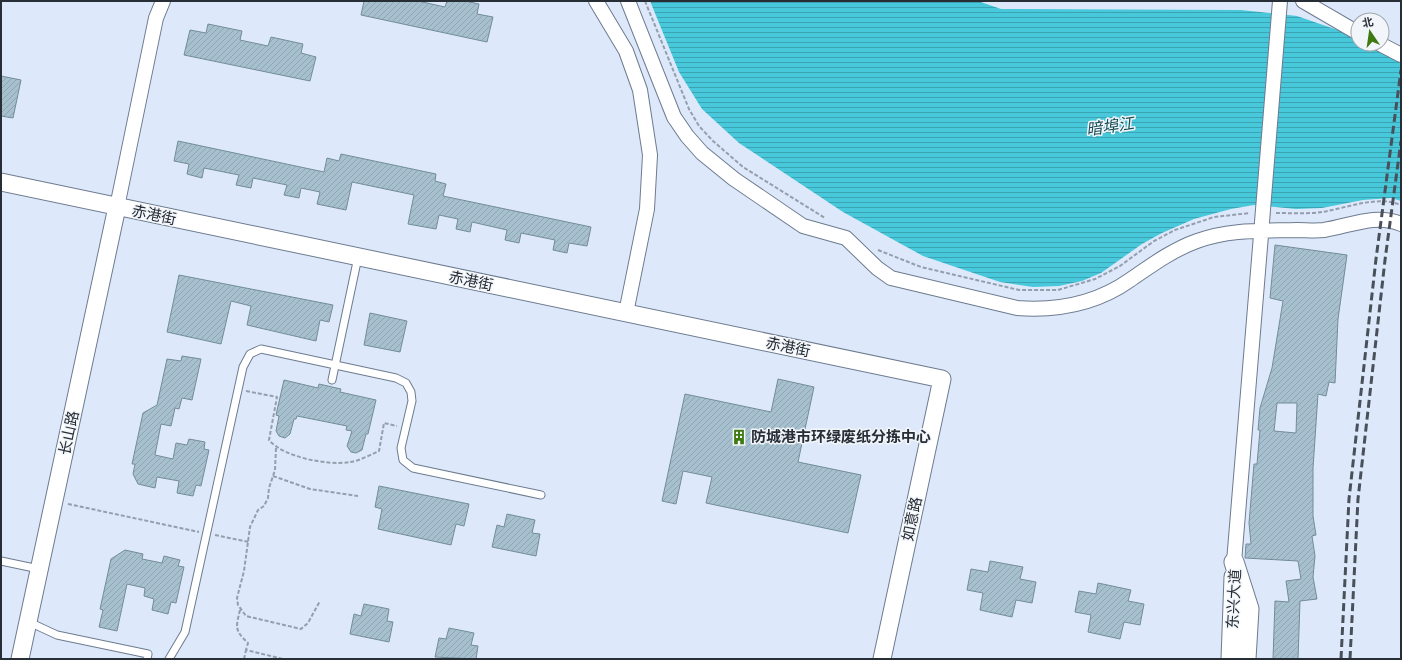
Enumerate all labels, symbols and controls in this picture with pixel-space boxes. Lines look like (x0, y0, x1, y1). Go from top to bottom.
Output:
north arrow (1350, 12, 1390, 52)
text: 北 (1361, 15, 1375, 30)
water label: 暗埠江 (1085, 113, 1137, 140)
street label: 赤港街 (130, 202, 178, 228)
street label: 赤港街 (447, 268, 495, 294)
street label: 赤港街 (764, 334, 812, 360)
street label: 长山路 (56, 409, 82, 457)
building icon: 防城港市环绿废纸分拣中心 (730, 428, 748, 446)
place label: 防城港市环绿废纸分拣中心 (751, 428, 931, 446)
street label: 如意路 (899, 495, 925, 543)
street label: 东兴大道 (1223, 569, 1245, 629)

